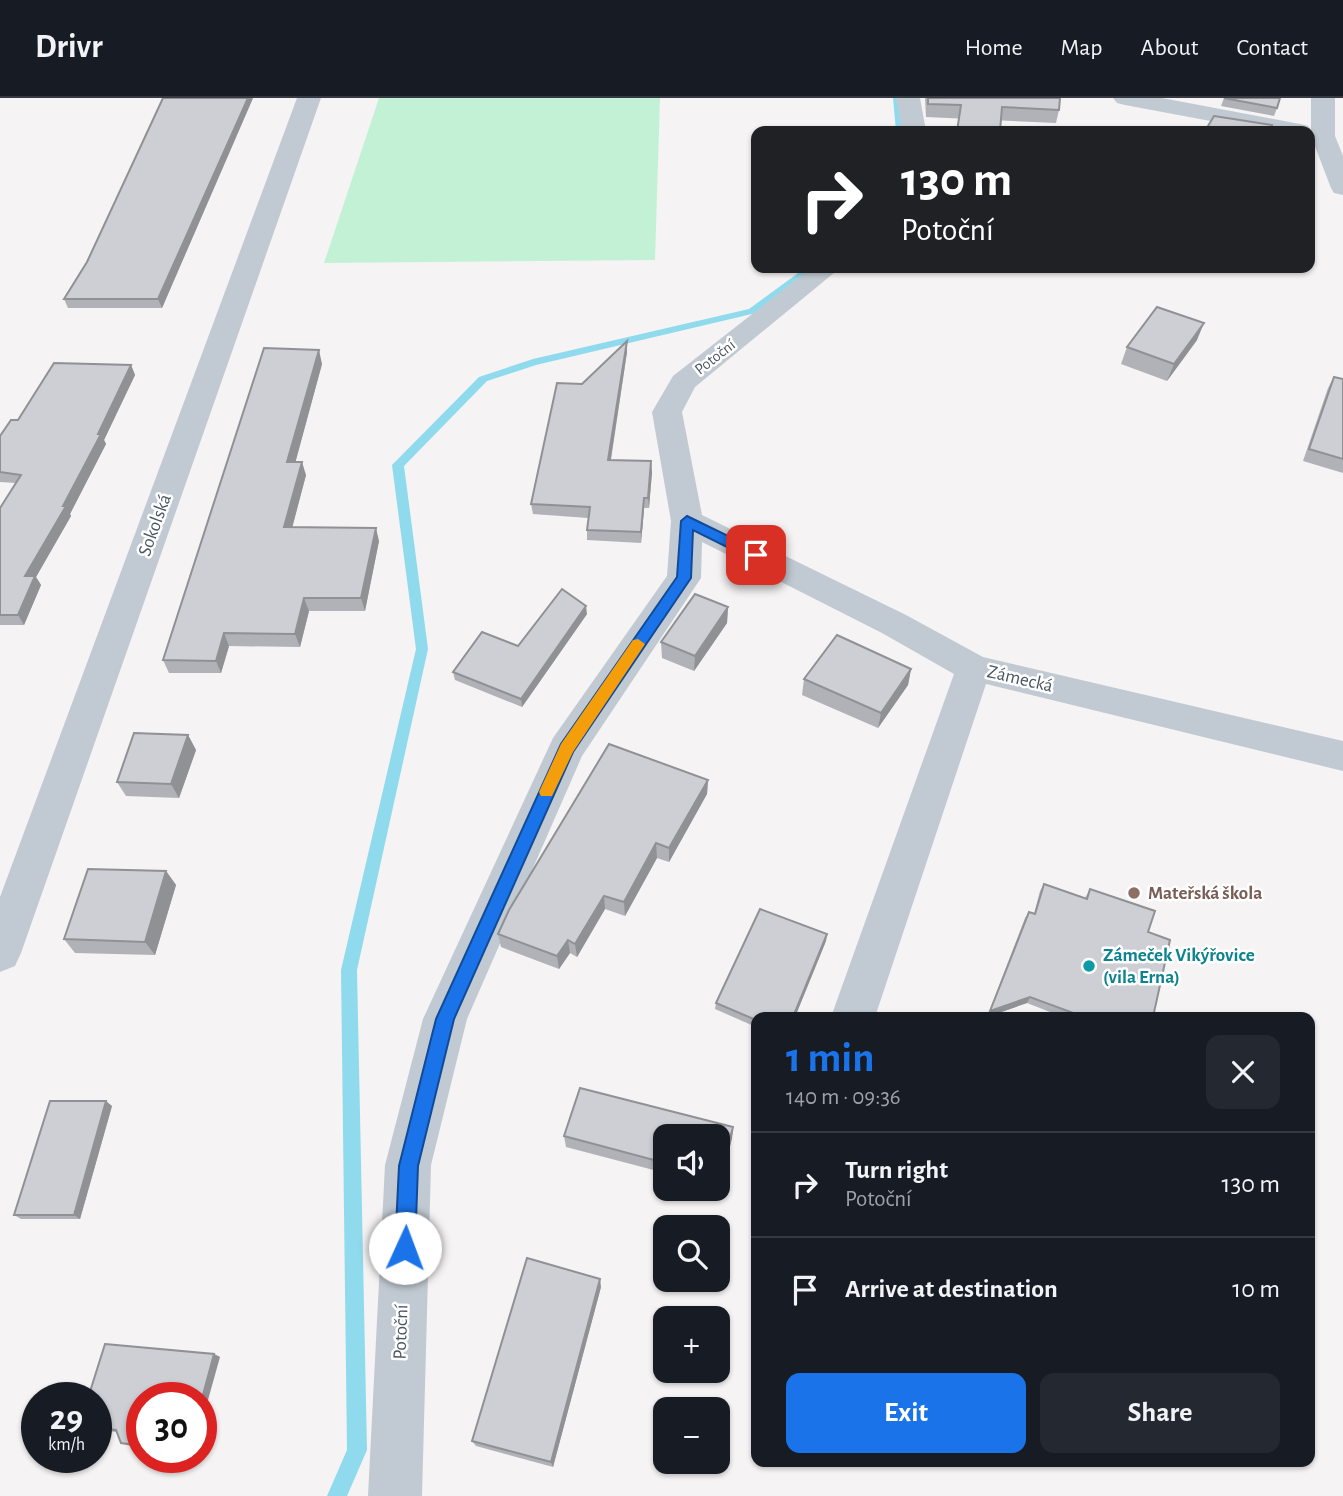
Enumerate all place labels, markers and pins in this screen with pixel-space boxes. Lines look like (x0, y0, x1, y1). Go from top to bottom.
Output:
pin (726, 525, 786, 585)
place label: Mateřská škola (1148, 884, 1262, 903)
marker: Mateřská škola (1126, 885, 1142, 901)
place label: Zámeček Vikýřovice (vila Erna) (1103, 946, 1255, 987)
marker: Zámeček Vikýřovice (vila Erna) (1081, 958, 1097, 974)

